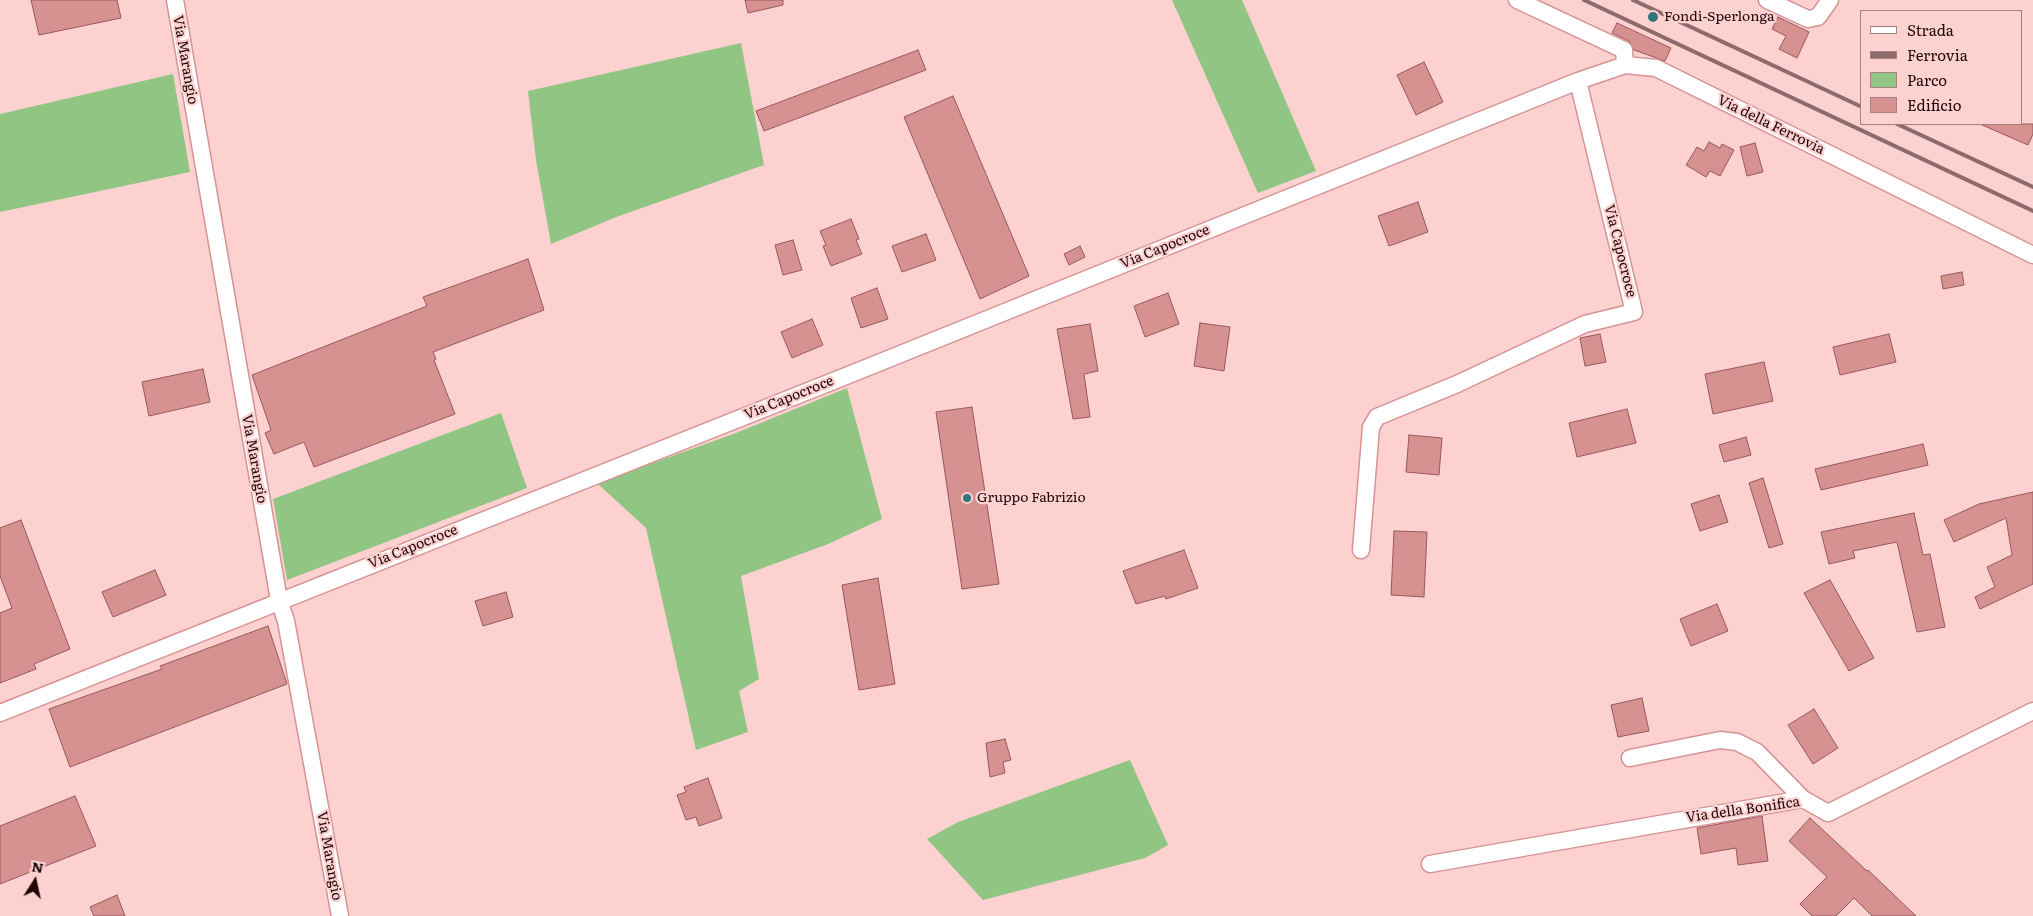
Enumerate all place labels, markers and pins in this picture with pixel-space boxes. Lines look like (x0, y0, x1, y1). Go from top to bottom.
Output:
place label: Fondi-Sperlonga (1664, 9, 1775, 25)
marker: Fondi-Sperlonga (1646, 10, 1660, 24)
place label: Gruppo Fabrizio (977, 490, 1086, 506)
marker: Gruppo Fabrizio (961, 492, 973, 504)

